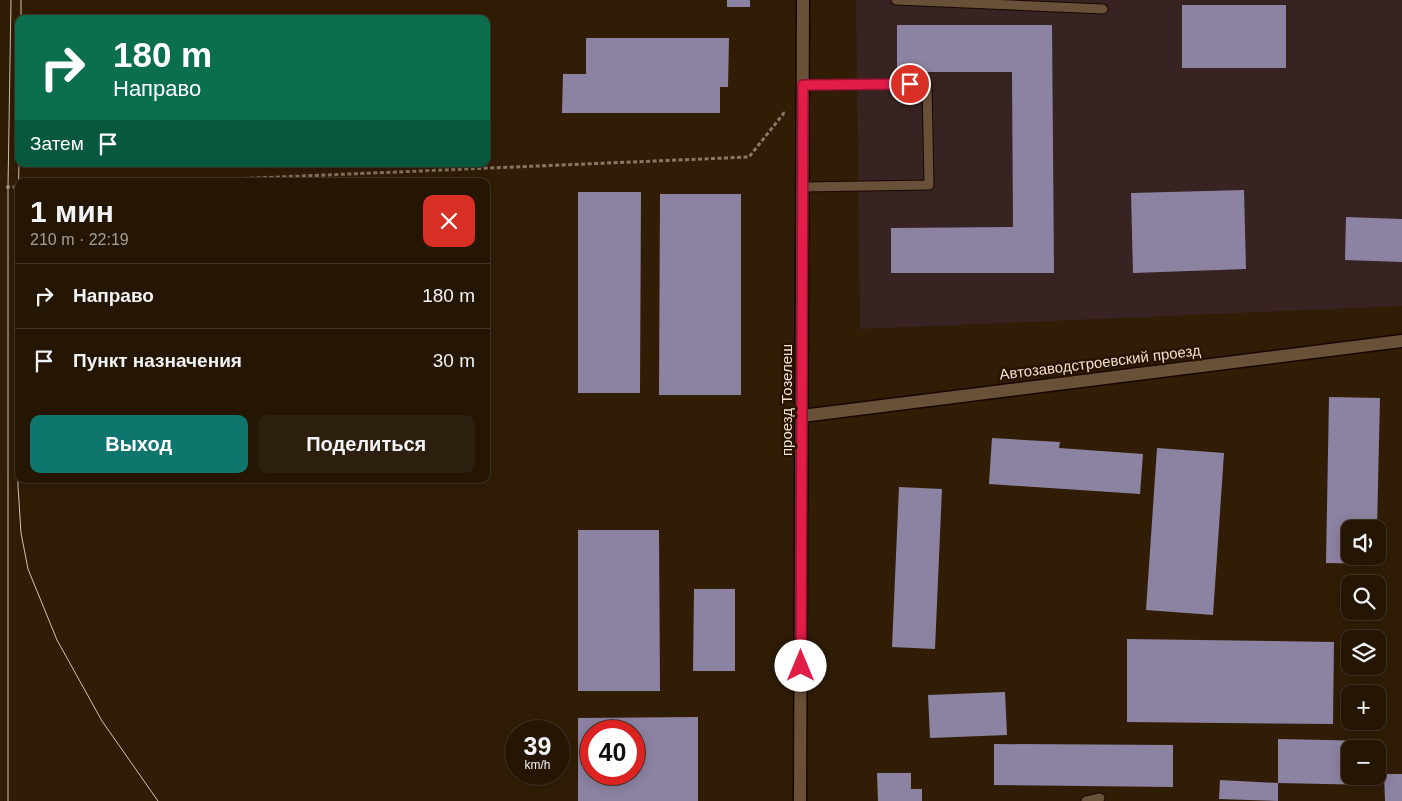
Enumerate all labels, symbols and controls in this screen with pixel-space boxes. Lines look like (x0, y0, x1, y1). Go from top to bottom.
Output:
icon: right (30, 35, 95, 100)
text: 180 m (113, 35, 212, 74)
pin (889, 63, 931, 105)
icon: arrive (896, 70, 924, 98)
text: Направо (113, 76, 201, 101)
icon: arrive (94, 130, 122, 158)
text: Затем (30, 133, 84, 154)
text: 1 мин (30, 195, 114, 228)
button: close (423, 195, 475, 247)
text: 210 m · 22:19 (30, 231, 129, 248)
icon: right (30, 282, 58, 310)
text: Направо (73, 285, 154, 306)
text: 180 m (422, 285, 475, 306)
street label: Автозаводстроевский проезд (998, 341, 1202, 383)
street label: проезд Тозелеш (778, 344, 795, 456)
icon: arrive (30, 347, 58, 375)
text: Пункт назначения (73, 350, 242, 371)
text: 30 m (433, 350, 475, 371)
button: Выход (30, 415, 248, 473)
button: Поделиться (258, 415, 475, 473)
map controls (1341, 520, 1386, 785)
button: sound (1341, 520, 1386, 565)
button: search (1341, 575, 1386, 620)
button: layers (1341, 630, 1386, 675)
position arrow (774, 639, 826, 691)
button: + (1341, 685, 1386, 730)
speed limit sign: 40 (580, 720, 645, 785)
text: 39 (524, 732, 551, 760)
button: − (1341, 740, 1386, 785)
text: km/h (524, 758, 551, 772)

